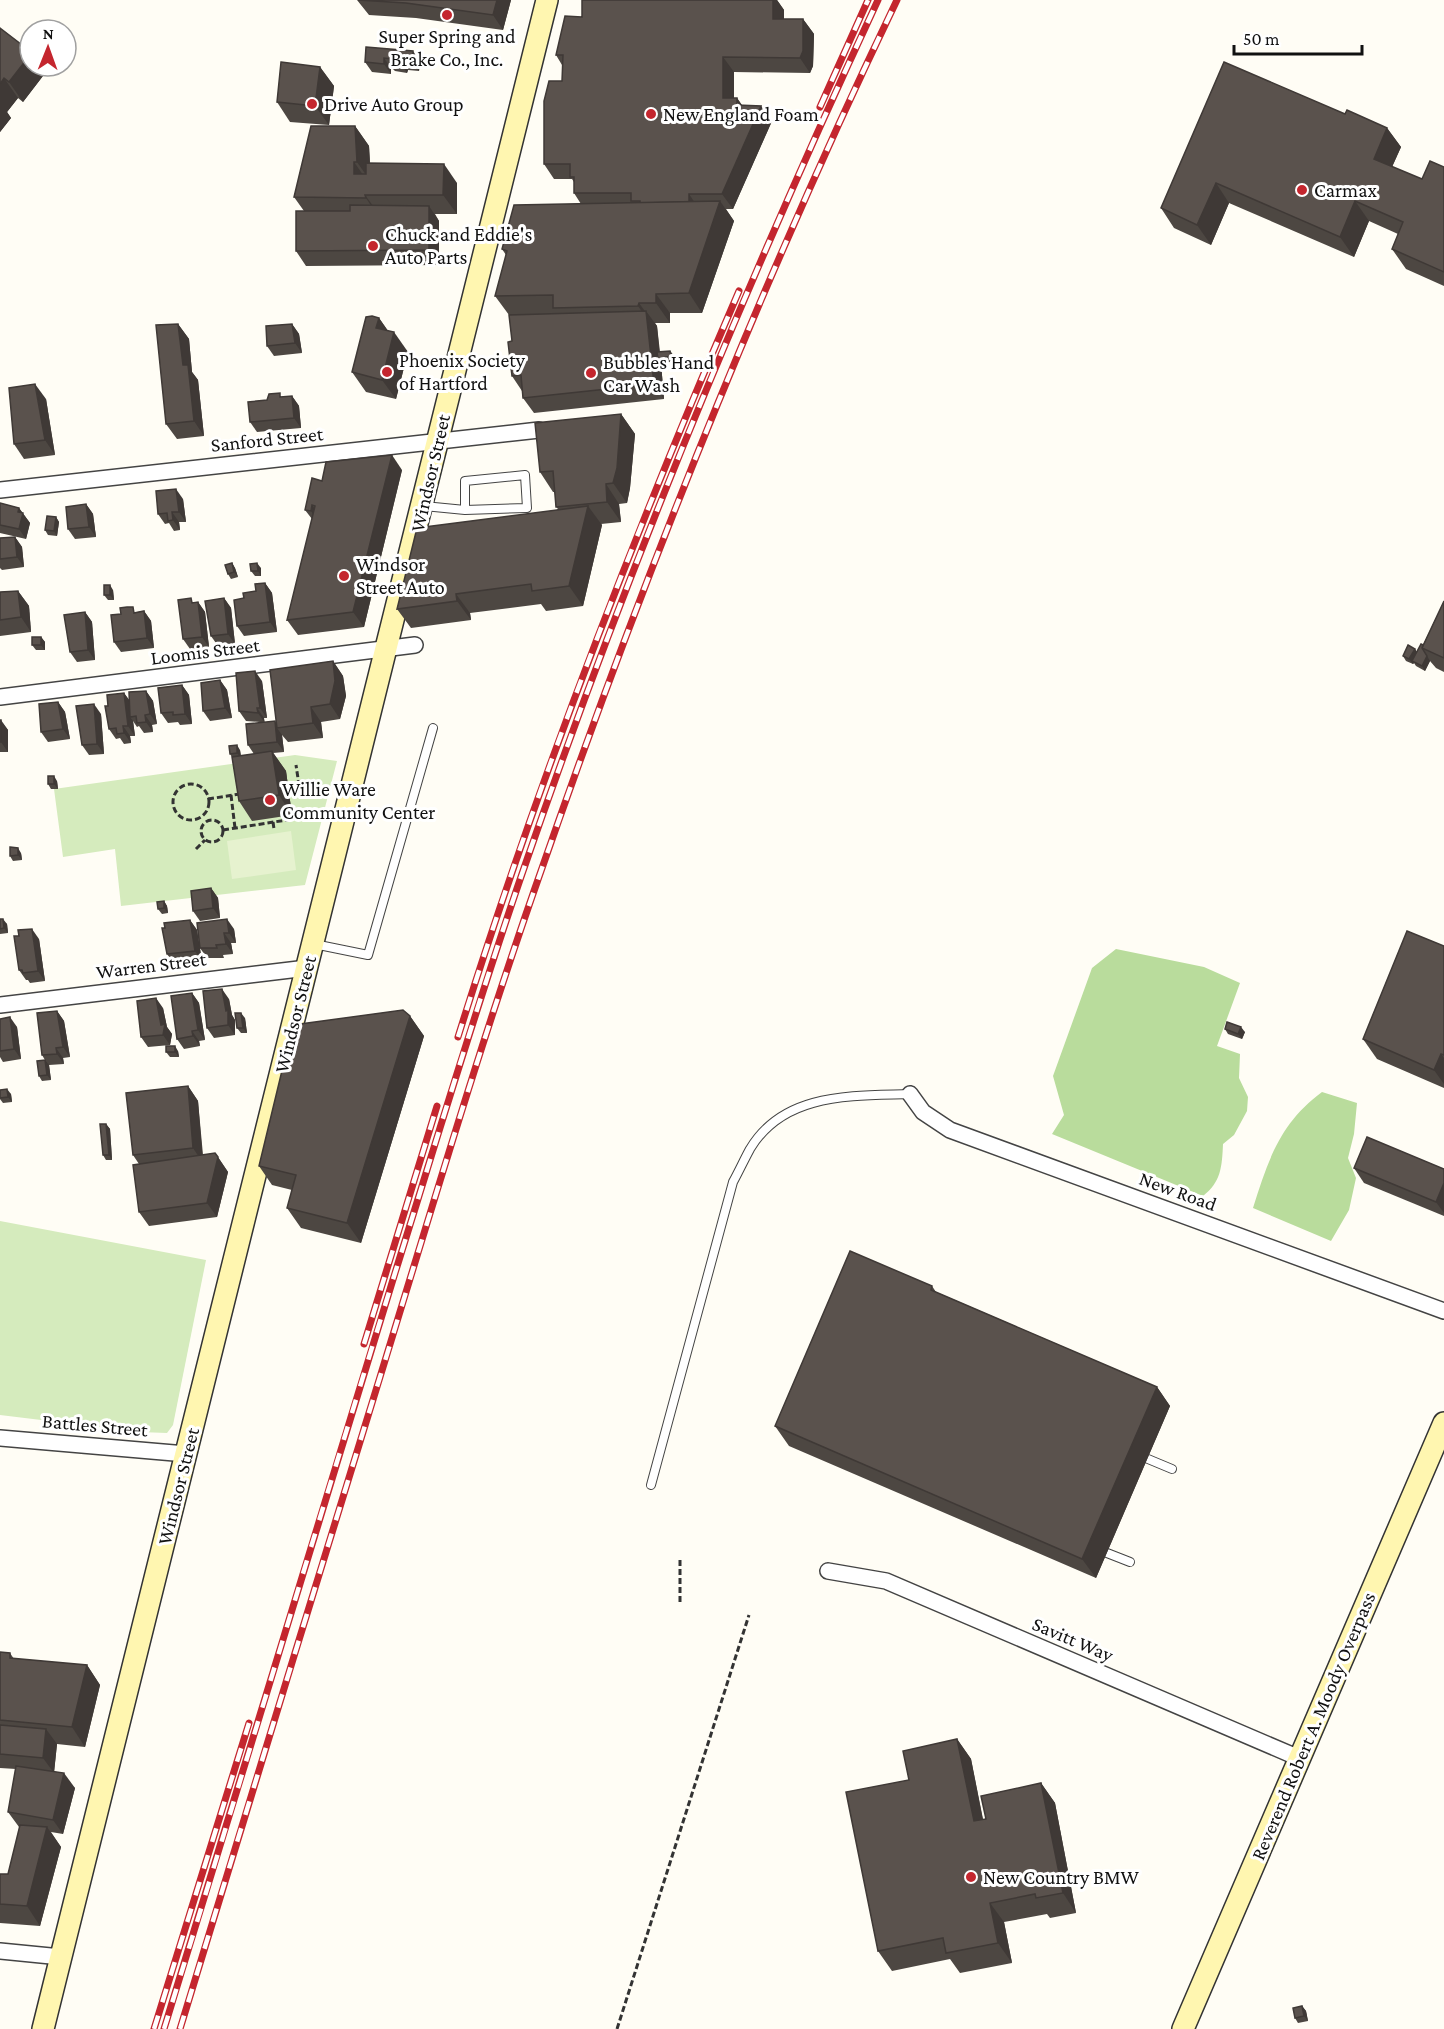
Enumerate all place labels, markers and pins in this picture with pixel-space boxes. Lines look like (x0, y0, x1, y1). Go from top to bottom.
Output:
marker: Super Spring and Brake Co., Inc. (440, 8, 454, 22)
place label: Super Spring and Brake Co., Inc. (379, 25, 516, 70)
place label: Drive Auto Group (324, 93, 464, 116)
marker: Drive Auto Group (305, 97, 319, 111)
place label: New England Foam (663, 103, 819, 126)
marker: New England Foam (644, 107, 658, 121)
place label: Carmax (1314, 179, 1377, 201)
marker: Carmax (1295, 183, 1309, 197)
place label: Chuck and Eddie's Auto Parts (385, 223, 532, 268)
marker: Chuck and Eddie's Auto Parts (366, 239, 380, 253)
place label: Phoenix Society of Hartford (399, 349, 526, 394)
place label: Bubbles Hand Car Wash (603, 351, 715, 396)
marker: Phoenix Society of Hartford (380, 365, 394, 379)
marker: Bubbles Hand Car Wash (584, 366, 598, 380)
place label: Windsor Street Auto (356, 553, 445, 598)
marker: Windsor Street Auto (337, 569, 351, 583)
place label: Willie Ware Community Center (282, 778, 435, 824)
marker: Willie Ware Community Center (263, 793, 277, 807)
place label: New Country BMW (983, 1866, 1139, 1889)
marker: New Country BMW (964, 1870, 978, 1884)

